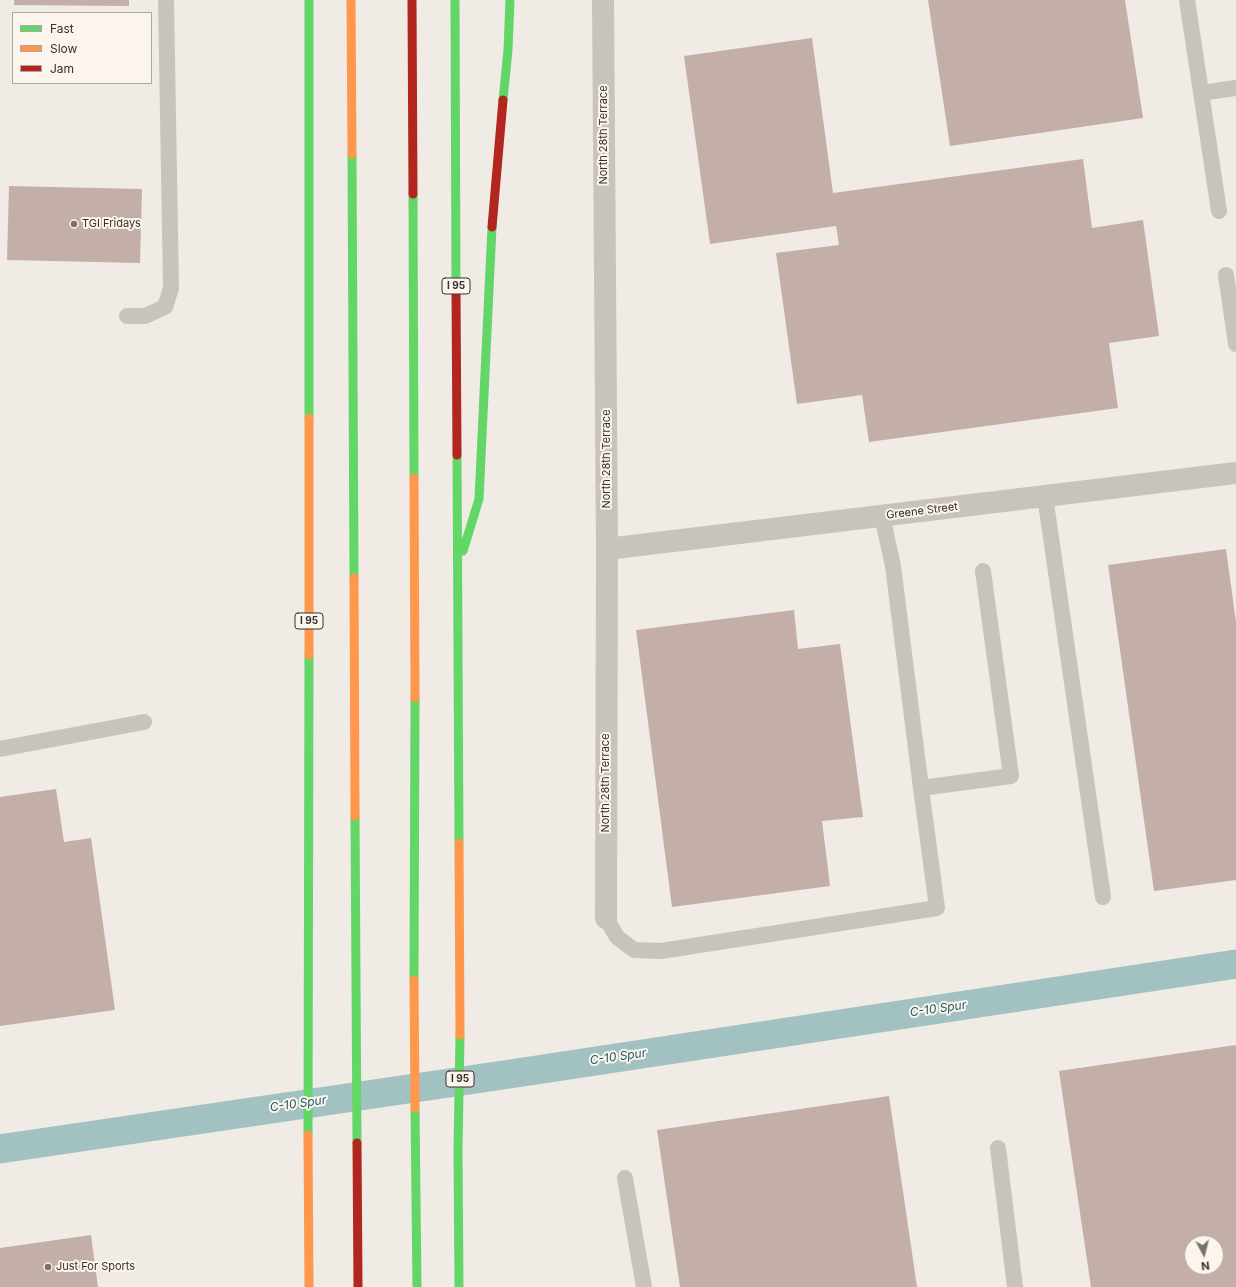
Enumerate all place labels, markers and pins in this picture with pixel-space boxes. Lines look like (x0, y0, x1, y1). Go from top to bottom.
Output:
place label: TGI Fridays (82, 217, 141, 231)
marker: TGI Fridays (69, 219, 79, 229)
place label: Just For Sports (56, 1260, 135, 1274)
marker: Just For Sports (43, 1262, 53, 1272)

